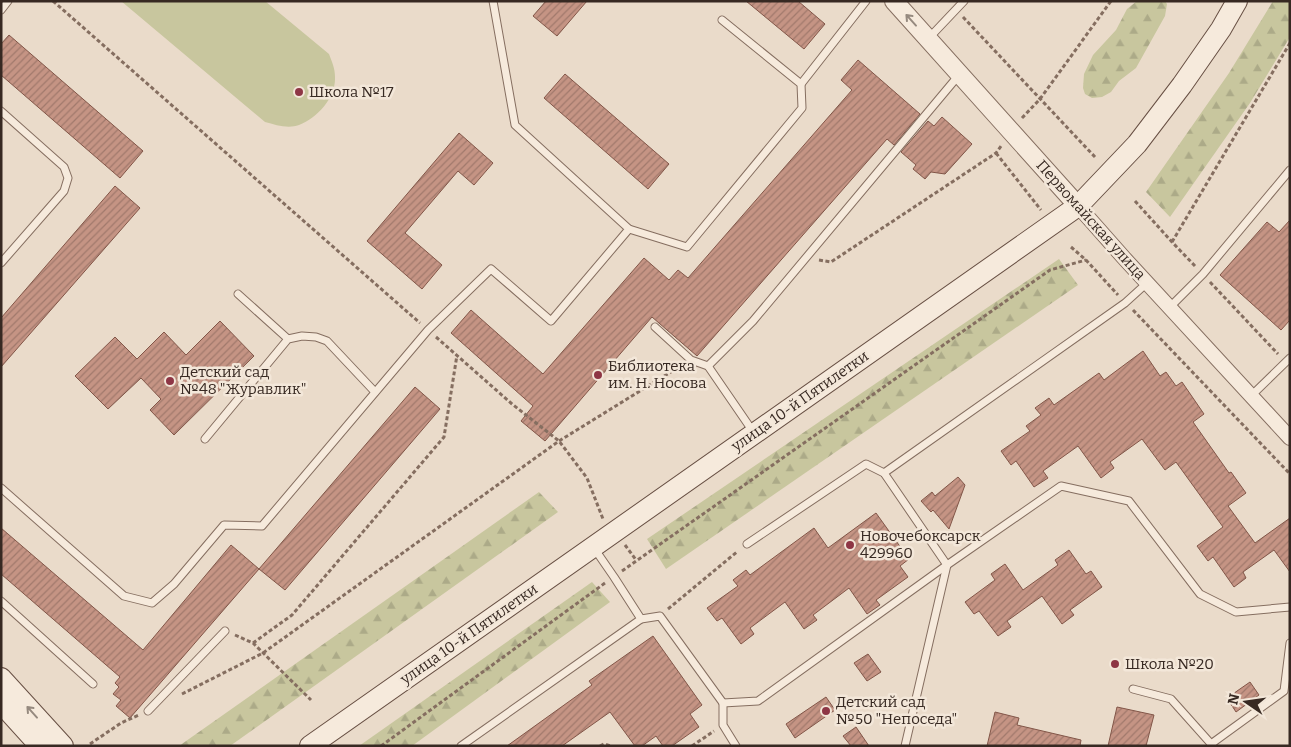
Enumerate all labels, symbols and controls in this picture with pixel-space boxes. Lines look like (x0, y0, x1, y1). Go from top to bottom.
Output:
one-way arrow (905, 14, 917, 27)
place label: Школа №17 (309, 83, 394, 101)
marker: Школа №17 (293, 86, 305, 98)
street label: Первомайская улица (1033, 156, 1149, 284)
street label: улица 10-й Пятилетки (727, 347, 872, 456)
place label: Библиотека им. Н. Носова (608, 357, 707, 392)
place label: Детский сад №48 "Журавлик" (180, 363, 307, 398)
marker: Библиотека им. Н. Носова (592, 369, 604, 381)
marker: Детский сад №48 "Журавлик" (164, 375, 176, 387)
place label: Новочебоксарск 429960 (860, 527, 981, 562)
marker: Новочебоксарск 429960 (844, 539, 856, 551)
street label: улица 10-й Пятилетки (396, 580, 541, 689)
place label: Школа №20 (1125, 655, 1214, 673)
marker: Школа №20 (1109, 658, 1121, 670)
north arrow (1221, 677, 1271, 727)
text: N (1224, 692, 1243, 706)
place label: Детский сад №50 "Непоседа" (836, 693, 957, 728)
one-way arrow (26, 705, 38, 718)
marker: Детский сад №50 "Непоседа" (820, 705, 832, 717)

